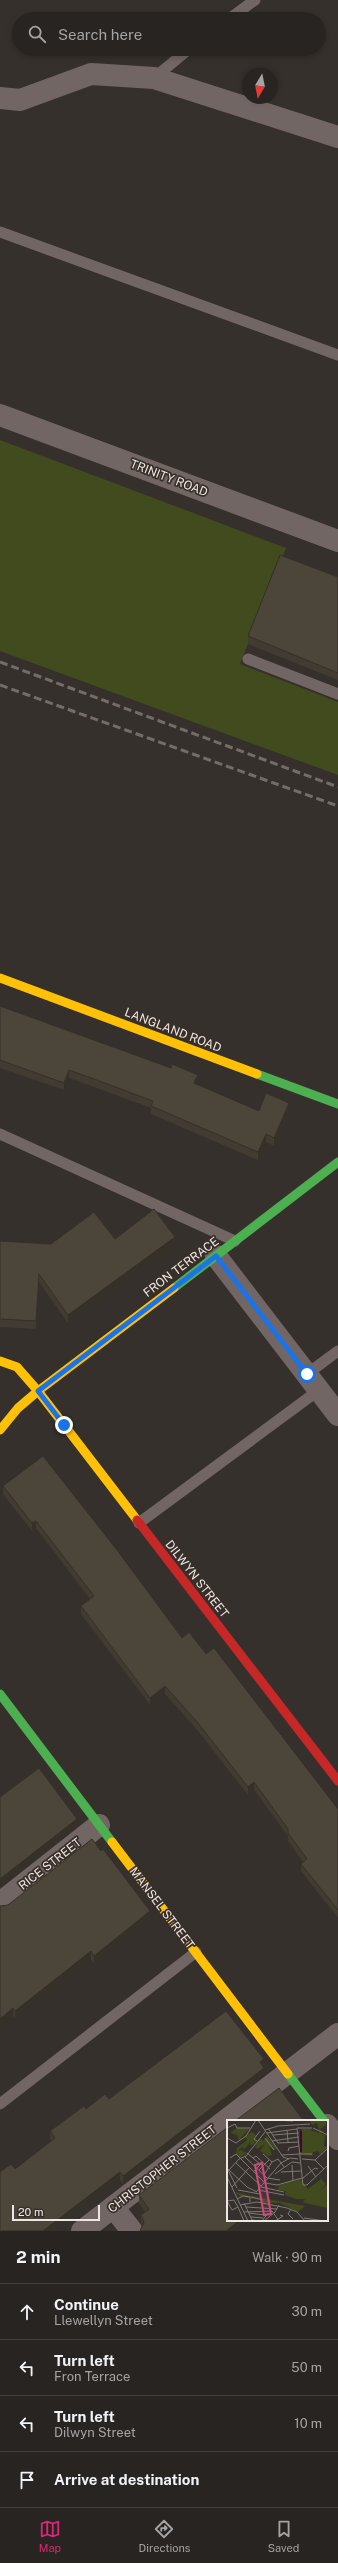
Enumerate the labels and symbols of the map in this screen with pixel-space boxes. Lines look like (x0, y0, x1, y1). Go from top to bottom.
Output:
north arrow (242, 68, 278, 104)
street label: TRINITY ROAD (128, 457, 210, 499)
street label: LANGLAND ROAD (123, 1005, 223, 1055)
street label: FRON TERRACE (141, 1234, 221, 1300)
route start (298, 1365, 316, 1383)
route end (55, 1416, 73, 1434)
street label: DILWYN STREET (162, 1537, 232, 1621)
street label: RICE STREET (16, 1835, 84, 1893)
street label: MANSEL STREET (127, 1864, 197, 1952)
inset map (227, 2120, 328, 2221)
street label: CHRISTOPHER STREET (105, 2122, 219, 2216)
scale bar (12, 2203, 100, 2222)

